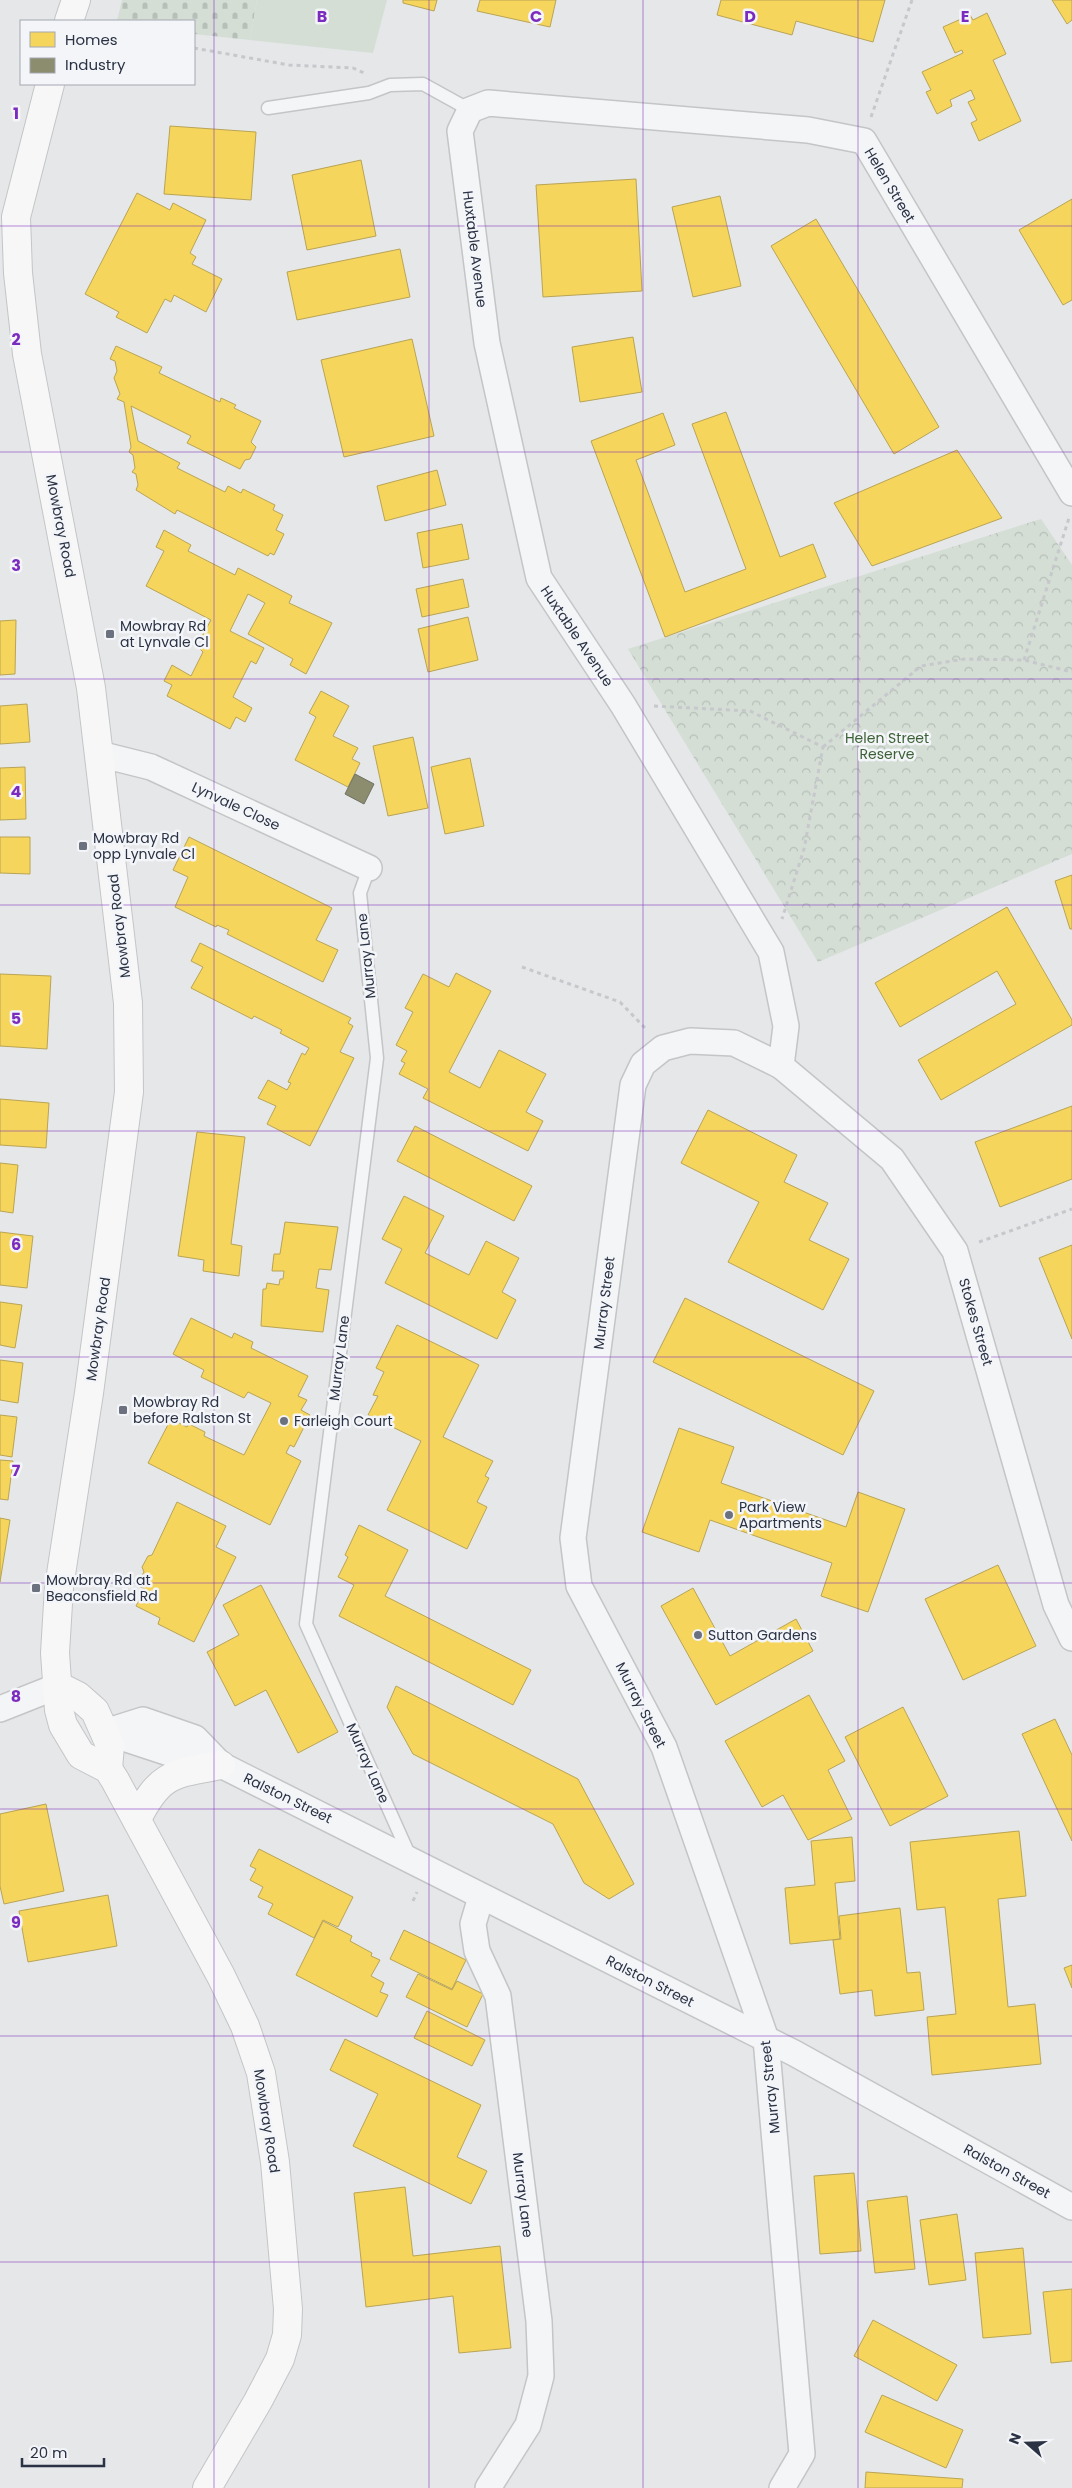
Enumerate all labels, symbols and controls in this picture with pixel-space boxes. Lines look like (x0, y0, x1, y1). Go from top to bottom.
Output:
text: B (317, 5, 327, 28)
text: C (530, 5, 542, 28)
text: D (744, 5, 756, 28)
text: E (961, 5, 969, 28)
legend (20, 20, 195, 85)
text: Homes (65, 29, 118, 50)
text: Industry (65, 54, 126, 75)
text: 1 (13, 102, 19, 125)
street label: Helen Street (860, 144, 920, 226)
street label: Huxtable Avenue (458, 189, 492, 309)
text: 2 (11, 328, 21, 351)
street label: Mowbray Road (41, 473, 81, 579)
text: 3 (11, 554, 21, 577)
street label: Huxtable Avenue (536, 582, 618, 691)
place label: Mowbray Rd at Lynvale Cl (120, 616, 209, 652)
marker: Mowbray Rd at Lynvale Cl (104, 628, 116, 640)
park label: Helen Street Reserve (845, 728, 929, 764)
street label: Lynvale Close (189, 777, 284, 835)
text: 4 (11, 780, 22, 803)
place label: Mowbray Rd opp Lynvale Cl (93, 828, 195, 864)
marker: Mowbray Rd opp Lynvale Cl (77, 840, 89, 852)
street label: Mowbray Road (103, 873, 135, 979)
street label: Murray Lane (352, 912, 380, 1000)
text: 5 (11, 1007, 21, 1030)
text: 6 (11, 1233, 21, 1256)
street label: Murray Street (588, 1255, 620, 1351)
street label: Mowbray Road (81, 1276, 115, 1382)
street label: Stokes Street (954, 1276, 998, 1368)
street label: Murray Lane (324, 1314, 354, 1402)
place label: Mowbray Rd before Ralston St (133, 1392, 251, 1428)
marker: Mowbray Rd before Ralston St (117, 1404, 129, 1416)
place label: Farleigh Court (294, 1411, 393, 1431)
marker: Farleigh Court (278, 1415, 290, 1427)
text: 7 (12, 1459, 21, 1482)
place label: Park View Apartments (739, 1497, 822, 1533)
marker: Park View Apartments (723, 1509, 735, 1521)
place label: Mowbray Rd at Beaconsfield Rd (46, 1570, 158, 1606)
marker: Mowbray Rd at Beaconsfield Rd (30, 1582, 42, 1594)
place label: Sutton Gardens (708, 1625, 817, 1645)
marker: Sutton Gardens (692, 1629, 704, 1641)
street label: Murray Street (611, 1659, 671, 1751)
text: 8 (11, 1685, 21, 1708)
street label: Murray Lane (341, 1720, 395, 1806)
street label: Ralston Street (240, 1768, 336, 1828)
text: 9 (11, 1911, 21, 1934)
street label: Ralston Street (602, 1950, 698, 2012)
street label: Murray Street (755, 2039, 785, 2135)
street label: Mowbray Road (249, 2068, 285, 2174)
street label: Ralston Street (960, 2139, 1054, 2203)
street label: Murray Lane (508, 2151, 538, 2239)
north arrow (1002, 2418, 1052, 2468)
text: N (1004, 2430, 1026, 2447)
scale bar (22, 2436, 105, 2468)
text: 20 m (30, 2442, 68, 2463)

